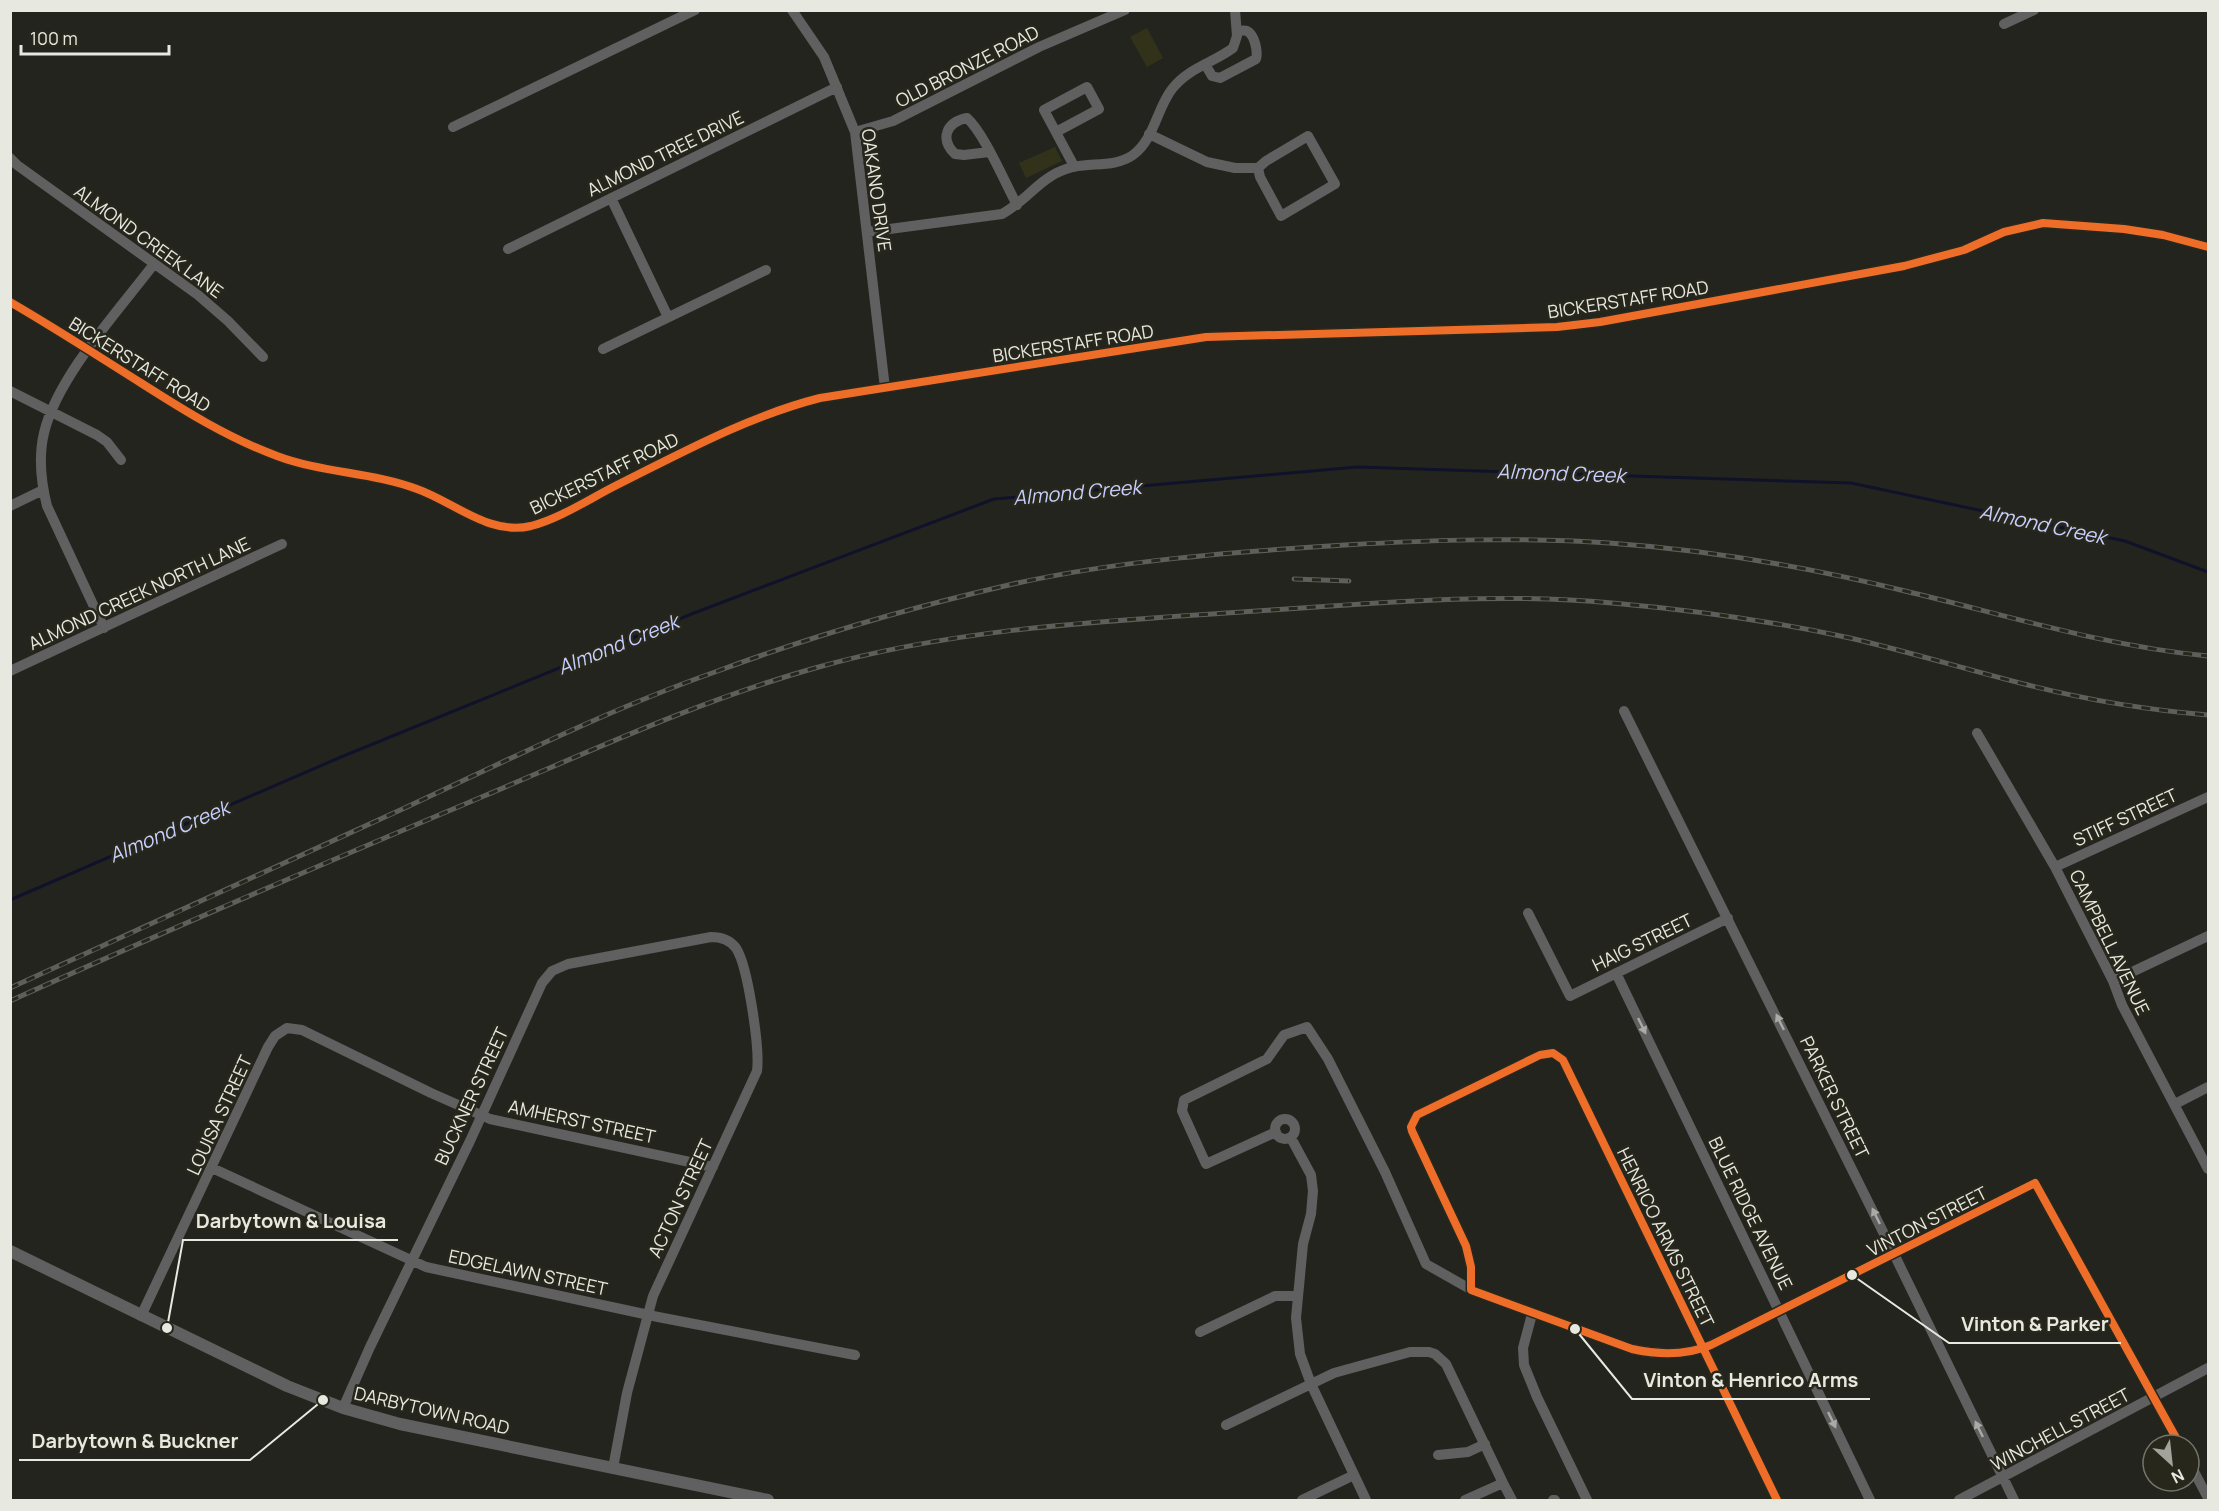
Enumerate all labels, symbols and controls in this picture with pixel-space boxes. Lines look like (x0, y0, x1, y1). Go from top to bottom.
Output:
scale bar (21, 18, 170, 56)
street label: OLD BRONZE ROAD (891, 19, 1043, 113)
text: 100 m (30, 26, 78, 50)
street label: ALMOND TREE DRIVE (583, 105, 747, 201)
street label: OAKANO DRIVE (856, 127, 898, 253)
street label: ALMOND CREEK LANE (70, 179, 228, 303)
street label: BICKERSTAFF ROAD (1546, 274, 1710, 324)
street label: BICKERSTAFF ROAD (65, 311, 215, 417)
street label: BICKERSTAFF ROAD (991, 318, 1155, 368)
street label: BICKERSTAFF ROAD (526, 427, 682, 519)
water label: Almond Creek (1496, 457, 1629, 489)
water label: Almond Creek (1012, 473, 1145, 511)
water label: Almond Creek (1977, 497, 2112, 551)
street label: ALMOND CREEK NORTH LANE (24, 531, 254, 655)
water label: Almond Creek (553, 606, 685, 681)
street label: STIFF STREET (2069, 782, 2181, 852)
water label: Almond Creek (105, 792, 236, 869)
street label: CAMPBELL AVENUE (2064, 865, 2156, 1019)
street label: HAIG STREET (1588, 907, 1696, 977)
one-way arrow (1775, 1014, 1784, 1031)
one-way arrow (1637, 1017, 1646, 1034)
street label: BUCKNER STREET (429, 1023, 514, 1169)
street label: PARKER STREET (1795, 1032, 1875, 1162)
street label: LOUISA STREET (181, 1051, 257, 1179)
street label: AMHERST STREET (506, 1094, 658, 1148)
street label: BLUE RIDGE AVENUE (1704, 1133, 1798, 1293)
street label: ACTON STREET (642, 1135, 718, 1261)
street label: HENRICO ARMS STREET (1612, 1143, 1720, 1331)
street label: VINTON STREET (1863, 1180, 1991, 1262)
callout: Darbytown & Louisa (183, 1202, 398, 1240)
text: Darbytown & Louisa (196, 1207, 386, 1234)
one-way arrow (1871, 1207, 1880, 1224)
street label: EDGELAWN STREET (446, 1243, 610, 1301)
callout: Vinton & Parker (1949, 1305, 2121, 1343)
text: Vinton & Parker (1961, 1310, 2109, 1337)
callout: Vinton & Henrico Arms (1632, 1361, 1870, 1399)
text: Vinton & Henrico Arms (1644, 1366, 1859, 1393)
street label: DARBYTOWN ROAD (352, 1380, 512, 1440)
street label: WINCHELL STREET (1986, 1382, 2134, 1476)
one-way arrow (1828, 1412, 1837, 1429)
one-way arrow (1974, 1421, 1983, 1438)
callout: Darbytown & Buckner (19, 1422, 250, 1460)
text: Darbytown & Buckner (32, 1427, 238, 1454)
north arrow (2141, 1433, 2201, 1493)
text: N (2168, 1464, 2188, 1489)

